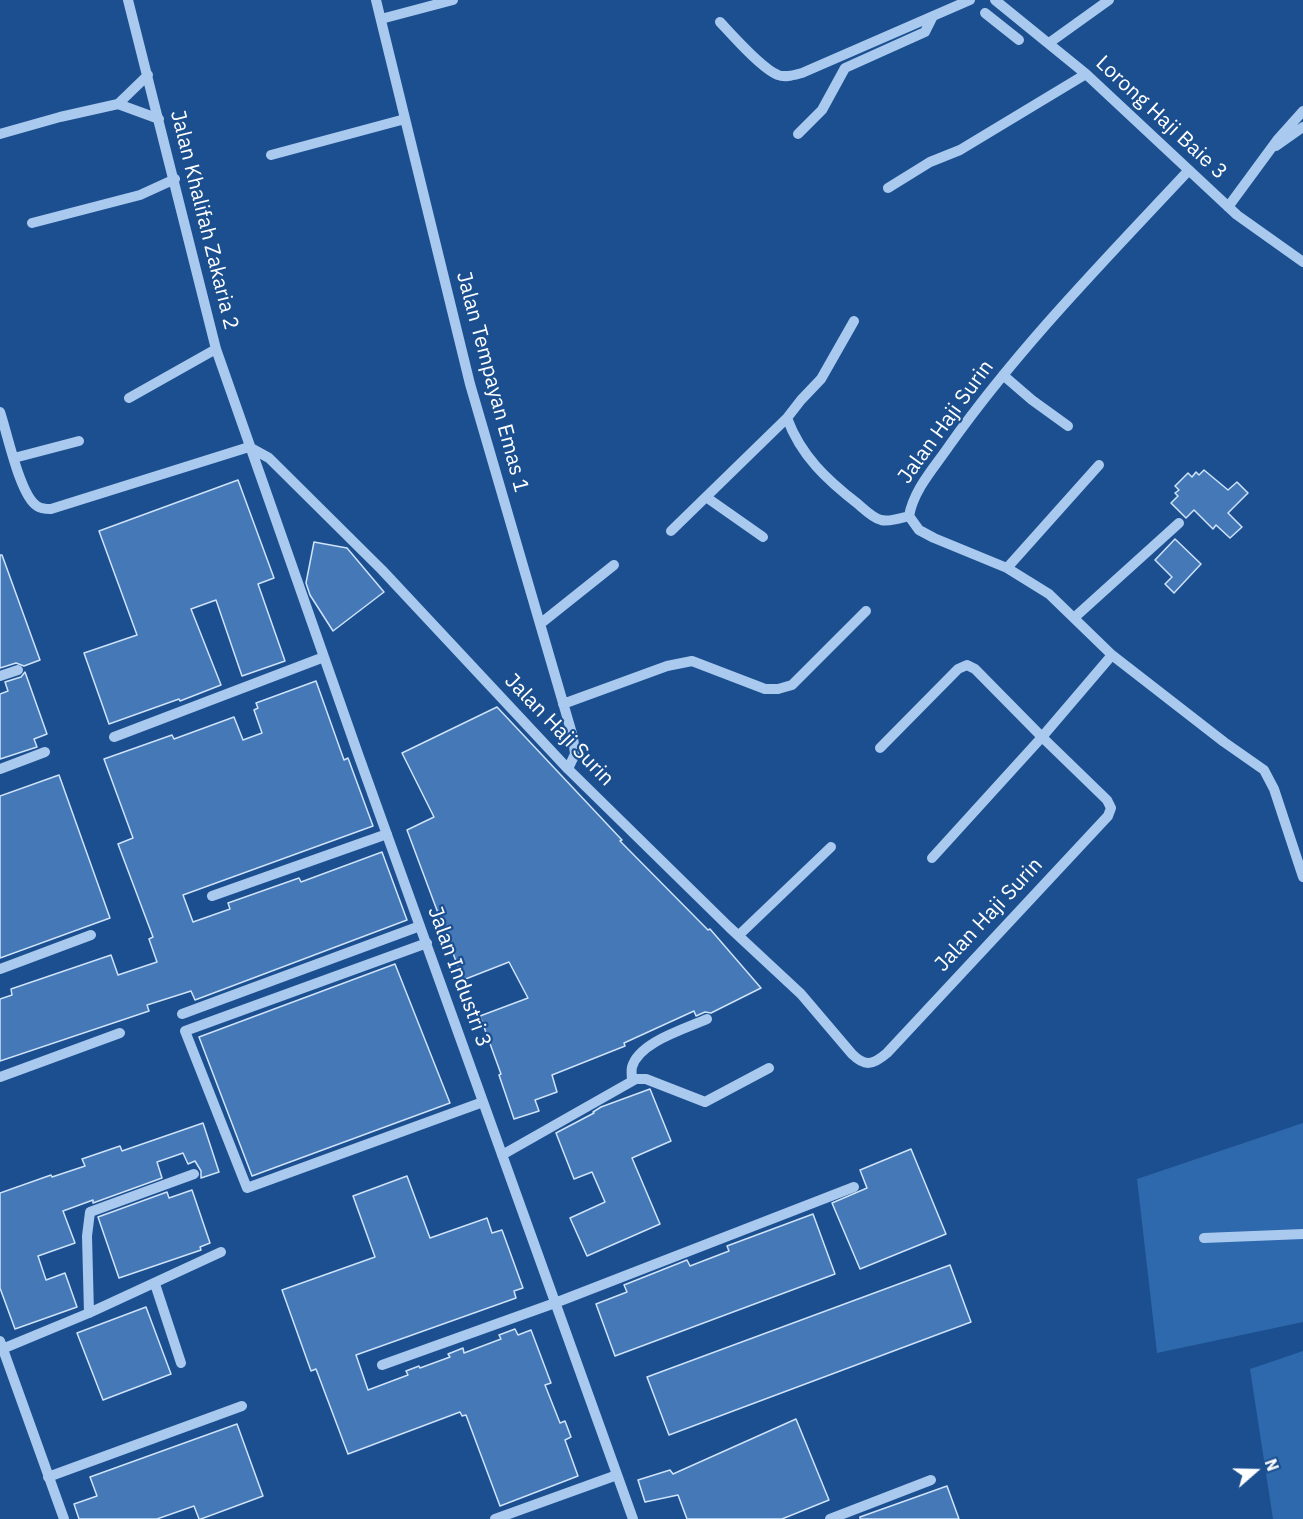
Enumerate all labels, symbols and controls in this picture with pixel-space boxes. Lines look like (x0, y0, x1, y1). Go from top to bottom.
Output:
street label: Lorong Haji Baie 3 (1090, 51, 1232, 185)
street label: Jalan Khalifah Zakaria 2 (165, 108, 243, 332)
street label: Jalan Tempayan Emas 1 (450, 269, 534, 495)
street label: Jalan Haji Surin (893, 355, 999, 489)
street label: Jalan Haji Surin (499, 669, 619, 791)
street label: Jalan Haji Surin (930, 853, 1048, 977)
street label: Jalan Industri 3 (422, 903, 496, 1051)
north arrow (1225, 1441, 1285, 1501)
text: N (1261, 1456, 1283, 1474)

